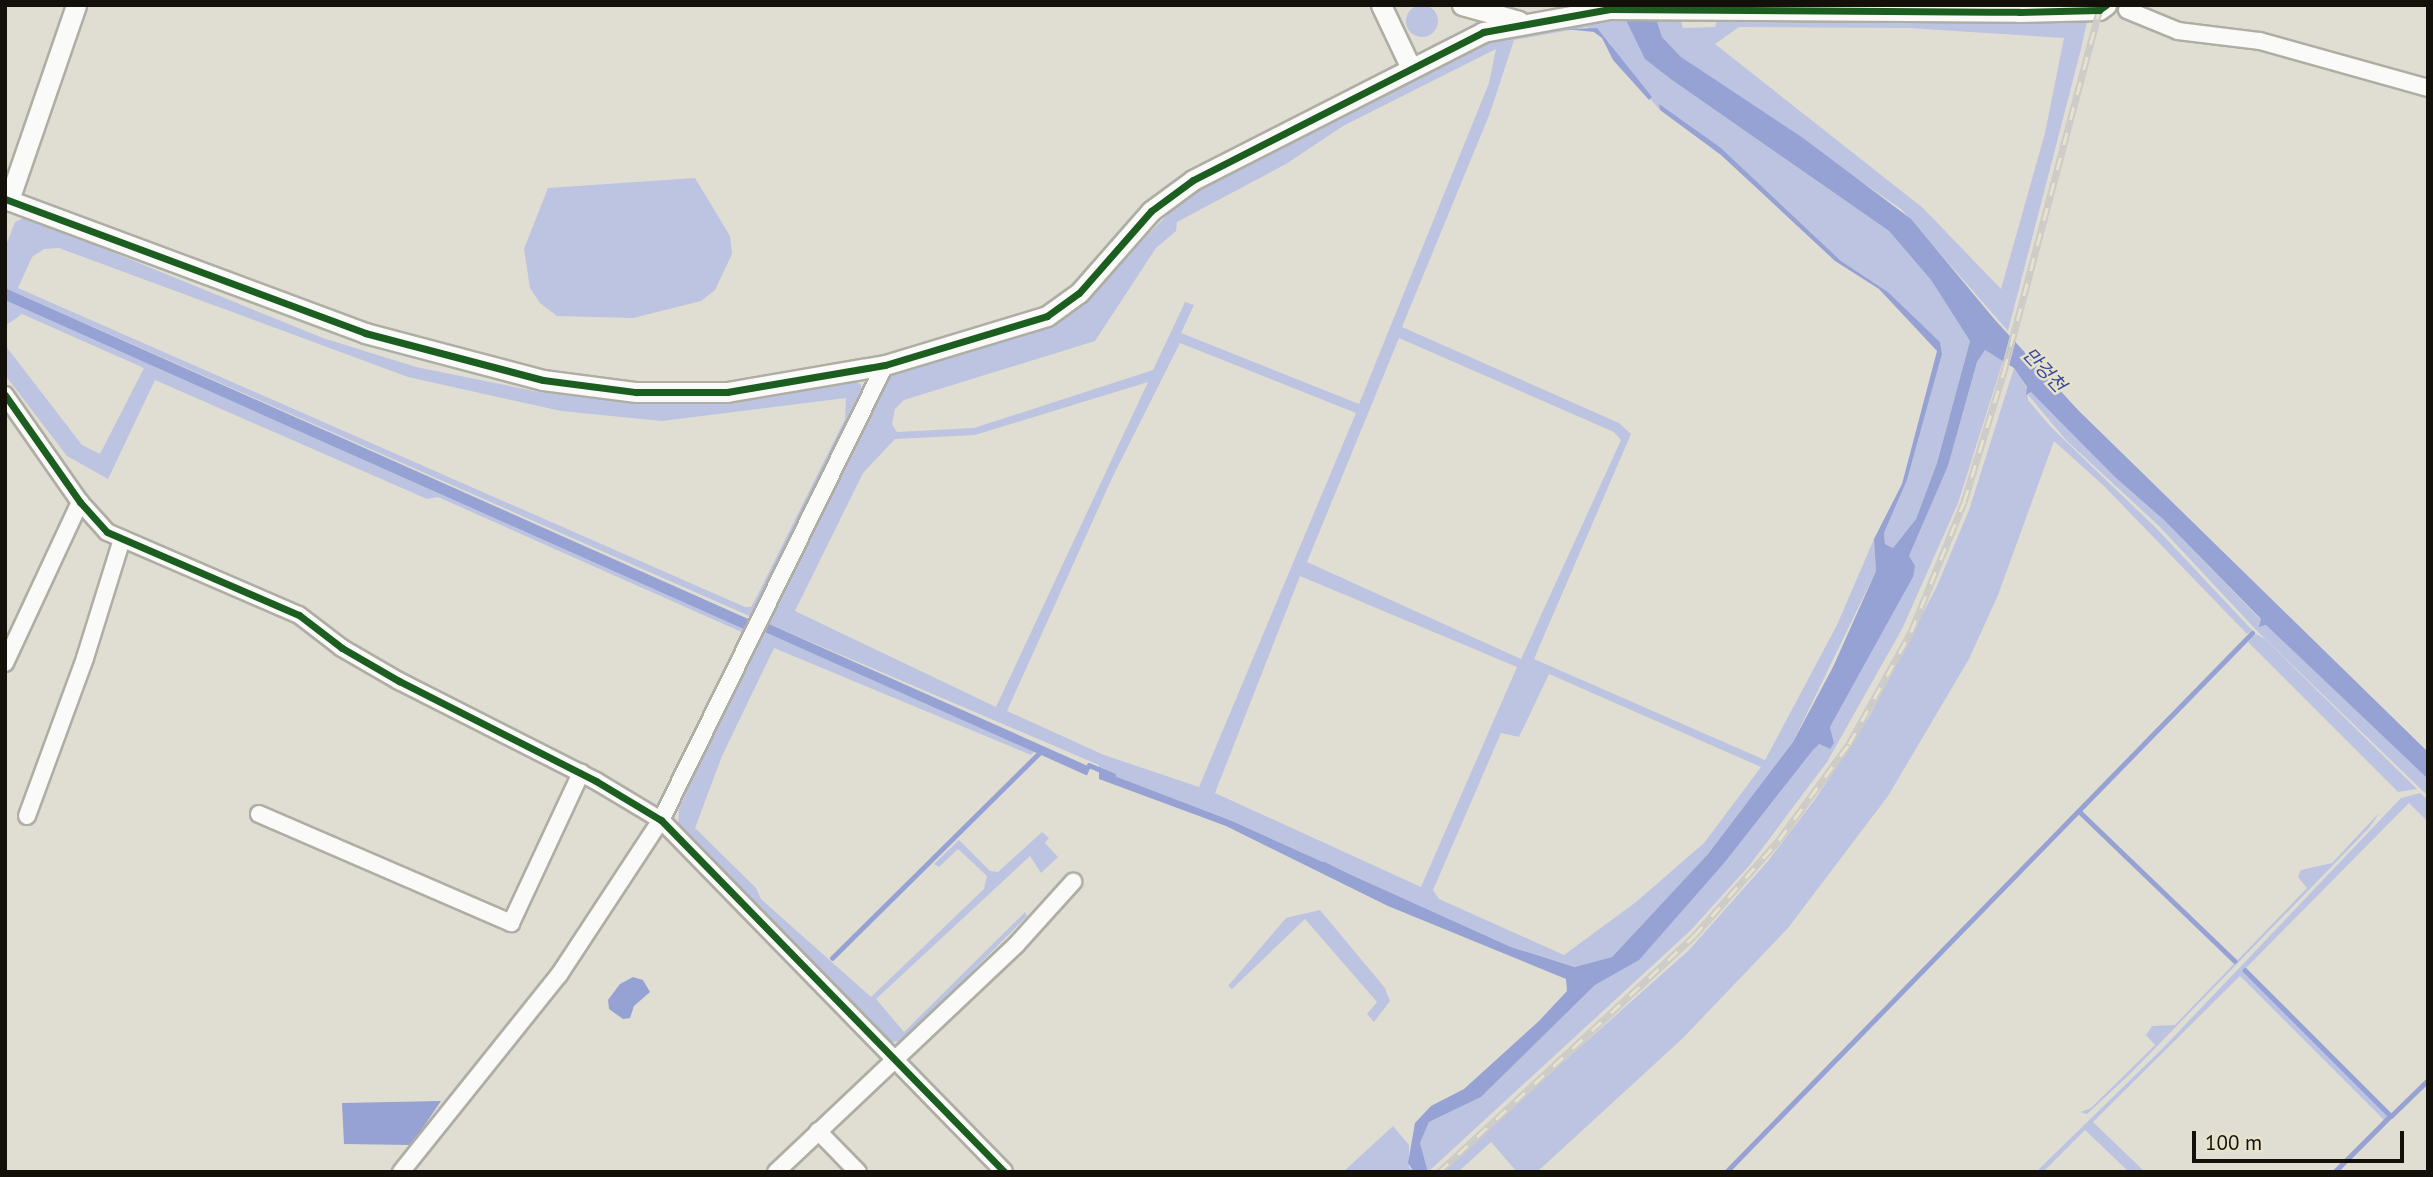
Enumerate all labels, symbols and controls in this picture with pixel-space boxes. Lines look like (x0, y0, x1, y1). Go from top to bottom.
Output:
water label: 만겅천 (2018, 343, 2070, 397)
scale bar (2195, 1118, 2407, 1162)
text: 100 m (2205, 1129, 2262, 1156)

